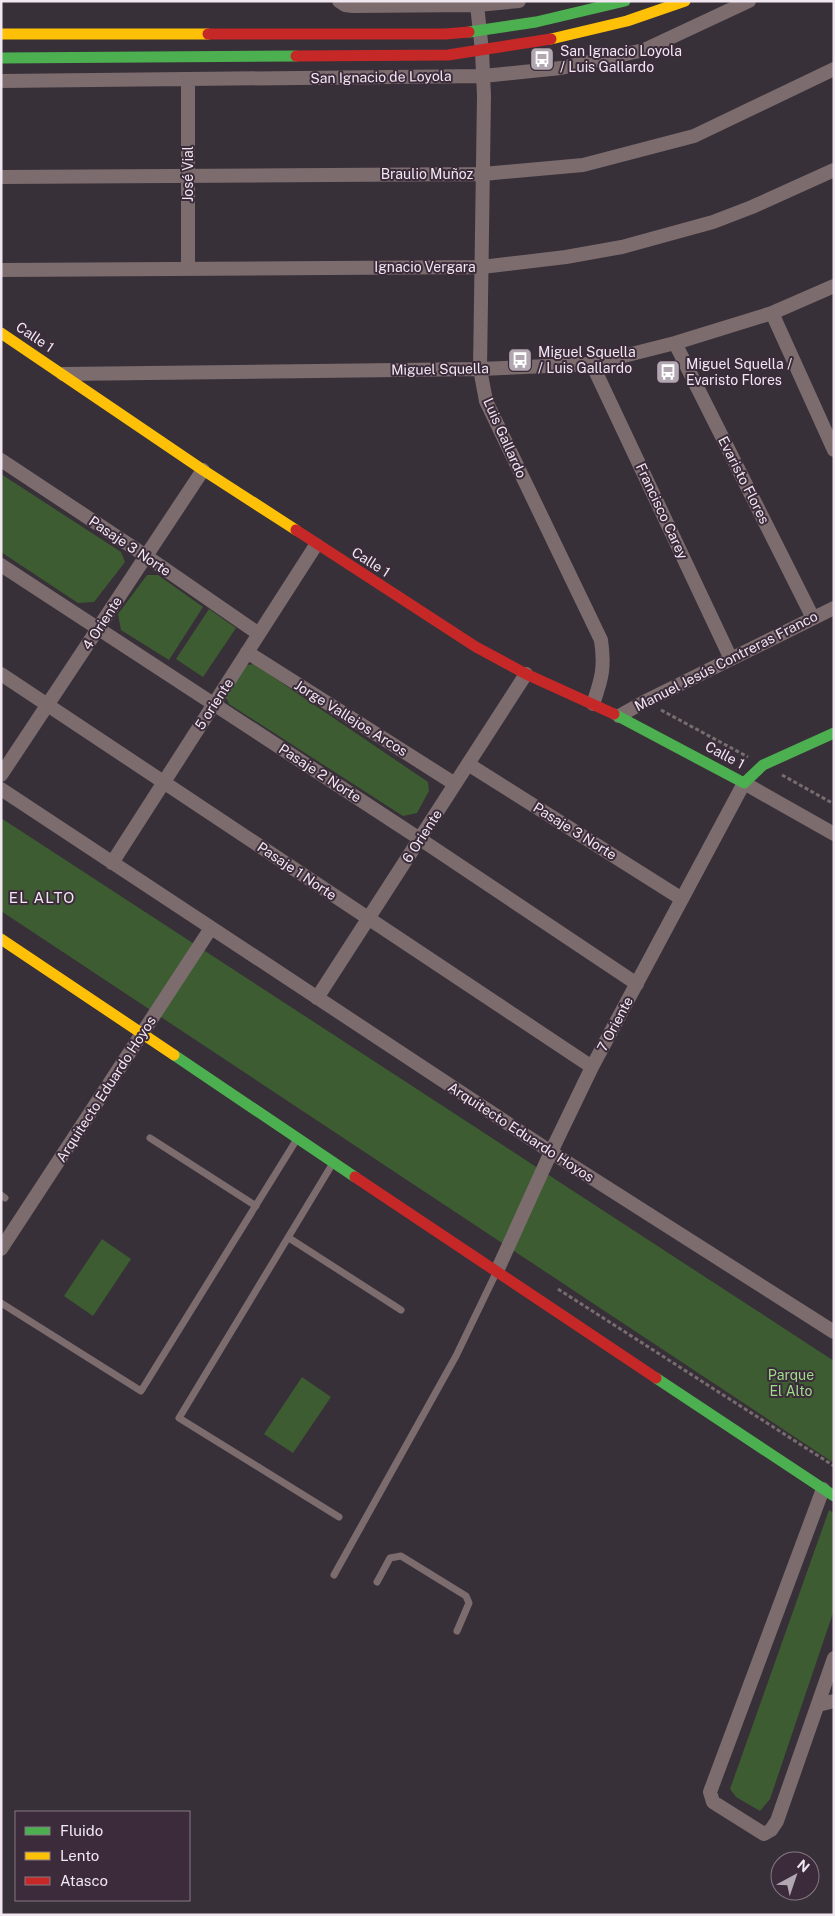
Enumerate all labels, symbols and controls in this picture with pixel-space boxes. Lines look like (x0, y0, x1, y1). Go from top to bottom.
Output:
place label: San Ignacio Loyola / Luis Gallardo (560, 43, 682, 75)
bus stop icon: San Ignacio Loyola / Luis Gallardo (529, 46, 555, 72)
street label: San Ignacio de Loyola (310, 68, 452, 86)
street label: José Vial (180, 146, 196, 202)
street label: Braulio Muñoz (381, 166, 474, 182)
street label: Ignacio Vergara (374, 259, 476, 275)
street label: Calle 1 (13, 319, 57, 355)
place label: Miguel Squella / Luis Gallardo (538, 344, 636, 376)
bus stop icon: Miguel Squella / Luis Gallardo (507, 347, 533, 373)
place label: Miguel Squella / Evaristo Flores (686, 356, 792, 388)
bus stop icon: Miguel Squella / Evaristo Flores (655, 359, 681, 385)
street label: Miguel Squella (391, 360, 489, 378)
street label: Luis Gallardo (480, 396, 530, 481)
street label: Evaristo Flores (715, 434, 773, 526)
street label: Francisco Carey (633, 460, 691, 562)
street label: Pasaje 3 Norte (86, 513, 174, 579)
street label: Calle 1 (349, 544, 393, 580)
street label: 4 Oriente (79, 593, 125, 653)
street label: Manuel Jesús Contreras Franco (632, 608, 820, 714)
street label: 5 oriente (192, 675, 237, 733)
street label: Jorge Vallejos Arcos (292, 677, 410, 759)
street label: Calle 1 (703, 738, 747, 772)
street label: Pasaje 2 Norte (276, 740, 364, 806)
street label: Pasaje 3 Norte (530, 799, 620, 863)
street label: 6 Oriente (399, 806, 445, 866)
street label: Pasaje 1 Norte (254, 839, 340, 903)
district label: EL ALTO (9, 889, 75, 906)
street label: 7 Oriente (594, 994, 636, 1054)
street label: Arquitecto Eduardo Hoyos (53, 1013, 159, 1165)
street label: Arquitecto Eduardo Hoyos (445, 1079, 597, 1185)
park label: Parque El Alto (768, 1367, 814, 1399)
legend (15, 1811, 190, 1901)
text: Fluido (60, 1822, 103, 1839)
text: Lento (60, 1847, 99, 1864)
north arrow (770, 1851, 820, 1901)
text: N (794, 1856, 813, 1876)
text: Atasco (60, 1872, 108, 1889)

